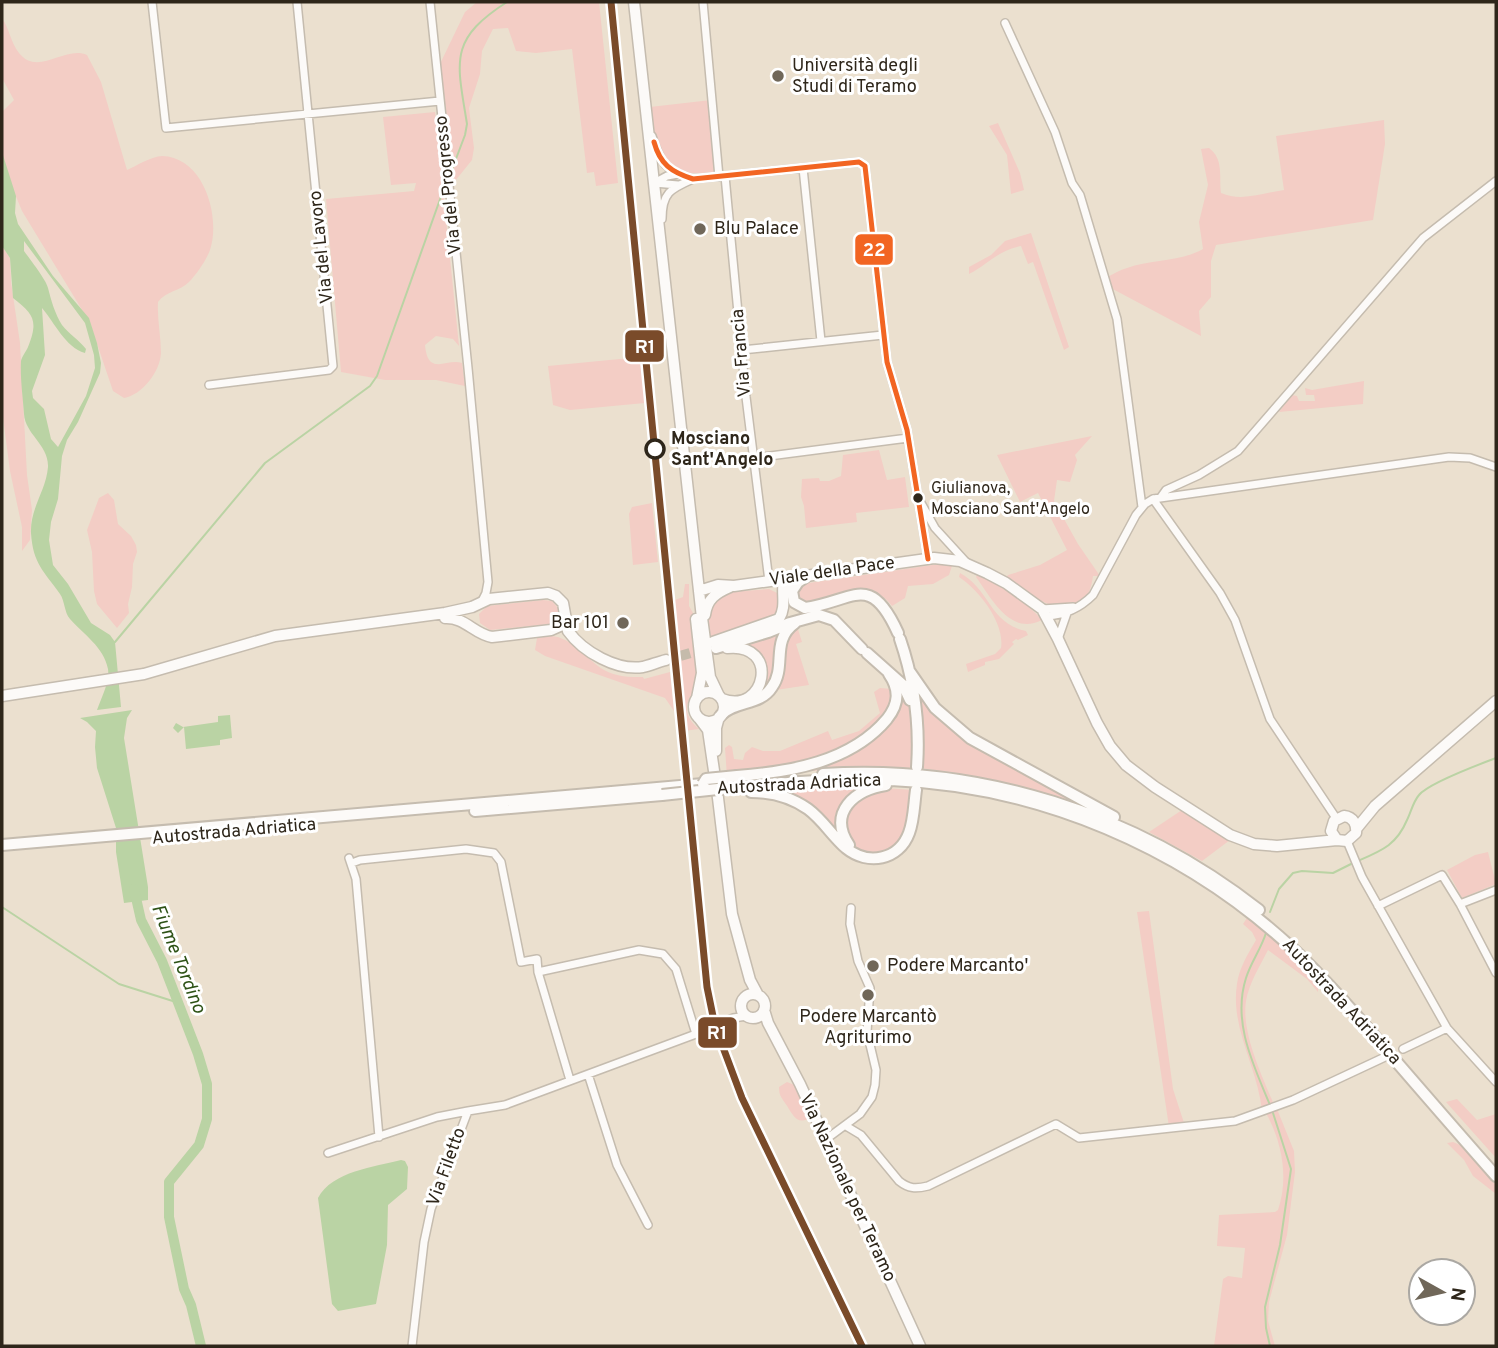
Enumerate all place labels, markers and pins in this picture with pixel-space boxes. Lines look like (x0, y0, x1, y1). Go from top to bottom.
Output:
place label: Università degli Studi di Teramo (792, 55, 918, 99)
marker: Università degli Studi di Teramo (770, 68, 786, 84)
place label: Blu Palace (714, 218, 799, 241)
marker: Blu Palace (692, 221, 708, 237)
place label: Mosciano Sant'Angelo (671, 428, 773, 472)
marker: Mosciano Sant'Angelo (645, 439, 665, 459)
place label: Giulianova, Mosciano Sant'Angelo (931, 479, 1090, 520)
marker: Giulianova, Mosciano Sant'Angelo (911, 491, 925, 505)
place label: Bar 101 (551, 612, 609, 635)
marker: Bar 101 (615, 615, 631, 631)
place label: Podere Marcanto' (887, 955, 1028, 978)
marker: Podere Marcanto' (865, 958, 881, 974)
marker: Podere Marcantò Agriturimo (860, 987, 876, 1003)
place label: Podere Marcantò Agriturimo (799, 1006, 937, 1050)

